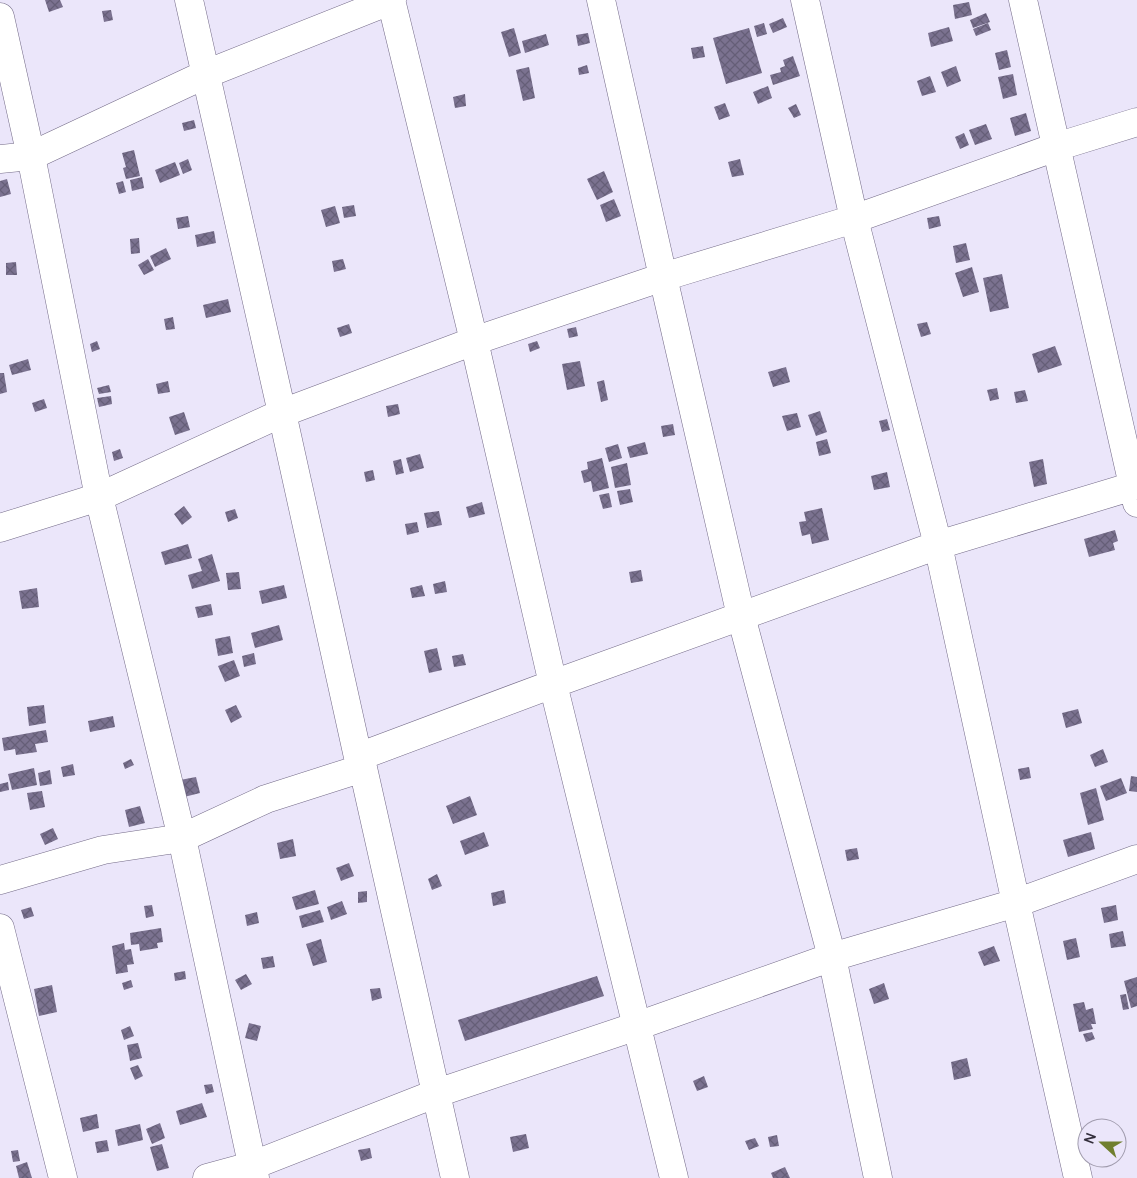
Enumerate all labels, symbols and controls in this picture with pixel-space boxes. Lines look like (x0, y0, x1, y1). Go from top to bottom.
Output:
north arrow (1077, 1118, 1127, 1168)
text: N (1079, 1130, 1100, 1146)

